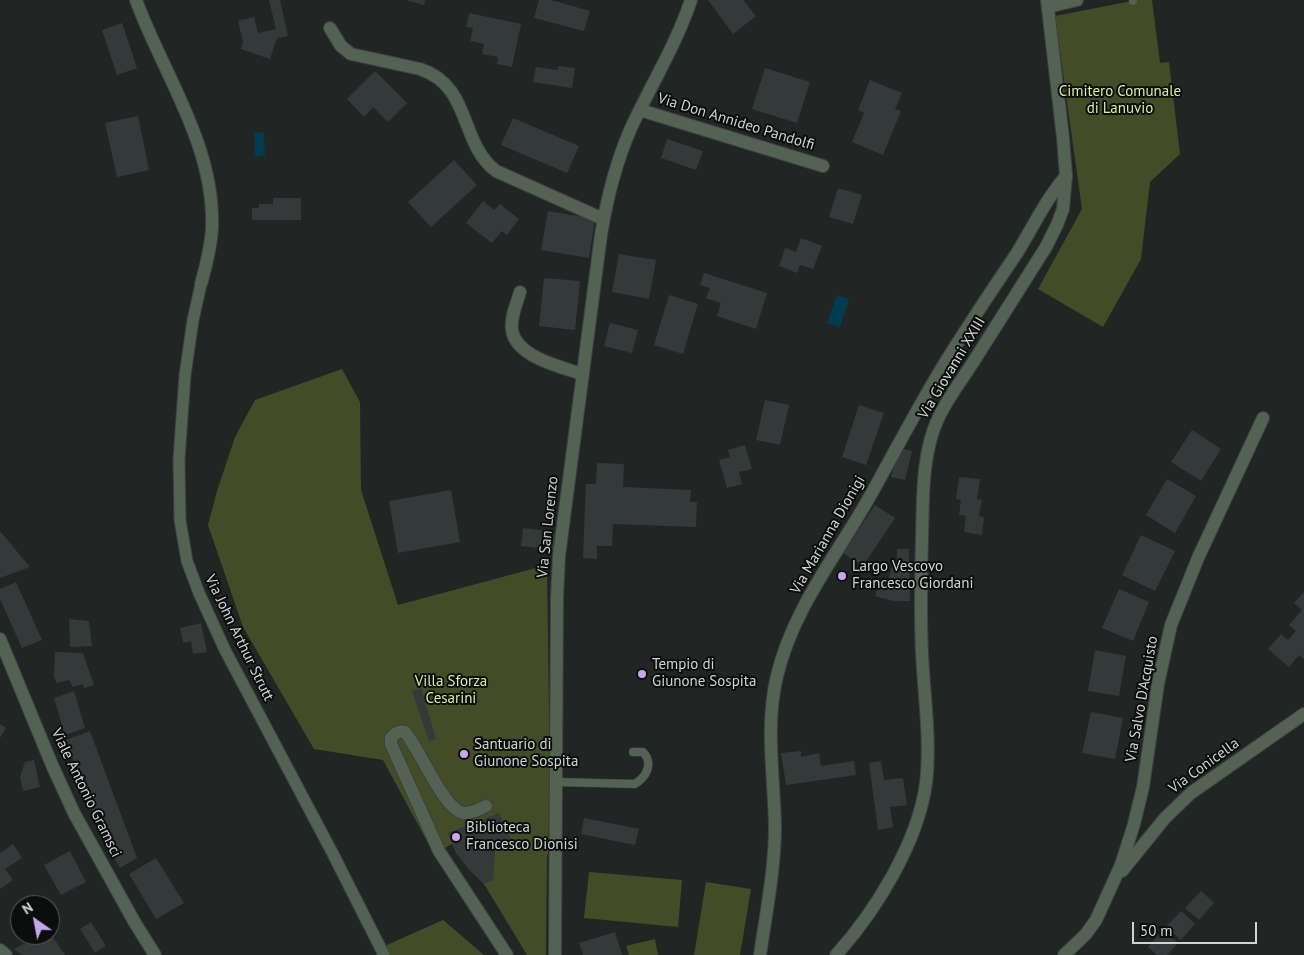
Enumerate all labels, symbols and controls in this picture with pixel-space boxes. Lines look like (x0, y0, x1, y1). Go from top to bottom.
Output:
park label: Cimitero Comunale di Lanuvio (1059, 83, 1181, 118)
street label: Via Don Annideo Pandolfi (655, 90, 817, 154)
street label: Via Giovanni XXIII (915, 314, 989, 422)
street label: Via Marianna Dionigi (787, 473, 869, 597)
street label: Via San Lorenzo (534, 475, 562, 579)
place label: Largo Vescovo Francesco Giordani (852, 558, 973, 593)
marker: Largo Vescovo Francesco Giordani (836, 570, 848, 582)
street label: Via John Arthur Strutt (201, 572, 277, 704)
street label: Via Salvo D'Acquisto (1122, 634, 1162, 764)
place label: Tempio di Giunone Sospita (652, 656, 756, 691)
marker: Tempio di Giunone Sospita (636, 668, 648, 680)
park label: Villa Sforza Cesarini (415, 673, 487, 708)
street label: Viale Antonio Gramsci (47, 726, 125, 860)
street label: Via Conicella (1165, 734, 1243, 798)
place label: Santuario di Giunone Sospita (474, 736, 578, 771)
marker: Santuario di Giunone Sospita (458, 748, 470, 760)
place label: Biblioteca Francesco Dionisi (466, 819, 578, 854)
marker: Biblioteca Francesco Dionisi (450, 831, 462, 843)
north arrow (10, 895, 60, 945)
text: N (19, 898, 36, 918)
scale bar (1134, 912, 1259, 944)
text: 50 m (1140, 921, 1173, 940)

